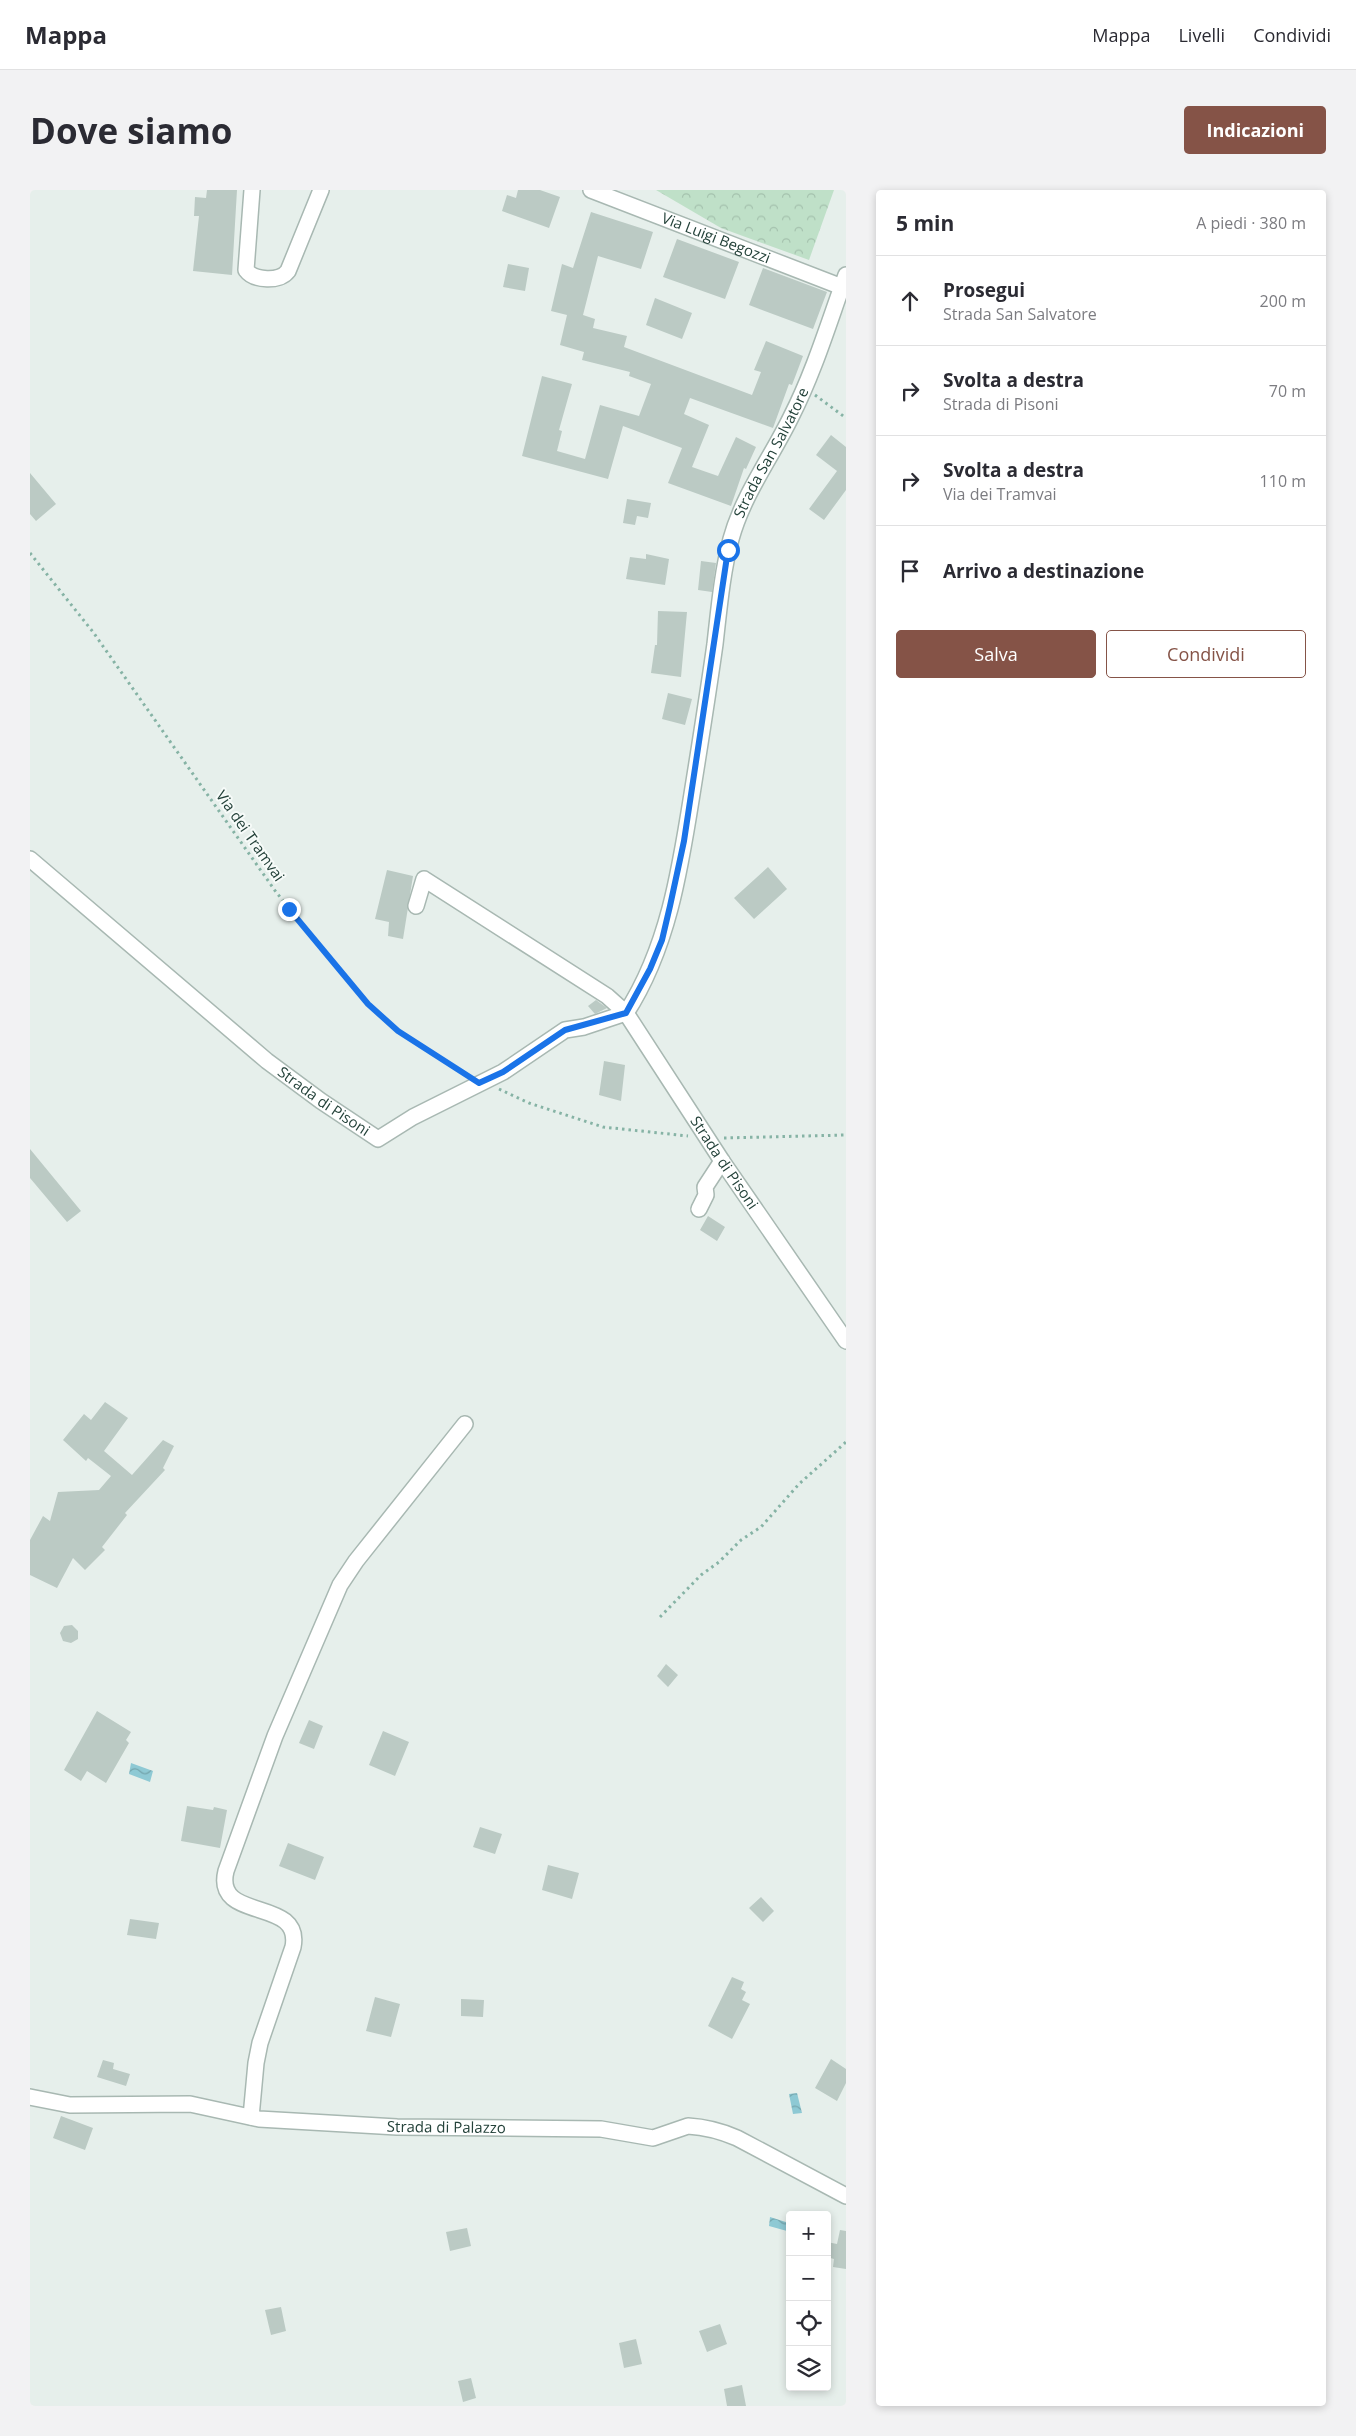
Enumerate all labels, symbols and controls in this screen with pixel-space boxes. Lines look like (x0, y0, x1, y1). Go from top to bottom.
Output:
text: Mappa (25, 18, 107, 51)
text: Mappa (1092, 23, 1150, 47)
text: Livelli (1178, 23, 1225, 47)
text: Condividi (1253, 23, 1331, 47)
button: Indicazioni (1184, 106, 1326, 154)
text: Dove siamo (30, 107, 233, 154)
street label: Via Luigi Begozzi (659, 207, 774, 267)
text: 5 min (896, 209, 954, 237)
text: A piedi · 380 m (1196, 212, 1306, 234)
text: Prosegui (943, 277, 1025, 303)
icon: ahead (896, 287, 924, 315)
text: 200 m (1260, 290, 1306, 312)
text: Strada San Salvatore (943, 303, 1097, 325)
text: Svolta a destra (943, 367, 1084, 393)
icon: right (896, 377, 924, 405)
text: 70 m (1269, 380, 1306, 402)
street label: Strada San Salvatore (728, 384, 813, 520)
text: Strada di Pisoni (943, 393, 1059, 415)
text: Svolta a destra (943, 457, 1084, 483)
icon: right (896, 467, 924, 495)
text: 110 m (1260, 470, 1306, 492)
text: Via dei Tramvai (943, 483, 1057, 505)
route start (717, 539, 740, 562)
icon: arrive (896, 557, 924, 585)
text: Arrivo a destinazione (943, 558, 1144, 584)
button: Salva (896, 630, 1096, 678)
button: Condividi (1106, 630, 1306, 678)
street label: Via dei Tramvai (212, 786, 290, 885)
route end (278, 898, 301, 921)
street label: Strada di Pisoni (274, 1061, 374, 1140)
street label: Strada di Pisoni (686, 1112, 763, 1213)
street label: Strada di Palazzo (386, 2115, 506, 2137)
map controls (786, 2211, 831, 2391)
button: + (786, 2211, 831, 2256)
button: − (786, 2256, 831, 2301)
button: locate (786, 2301, 831, 2346)
button: layers (786, 2346, 831, 2391)

